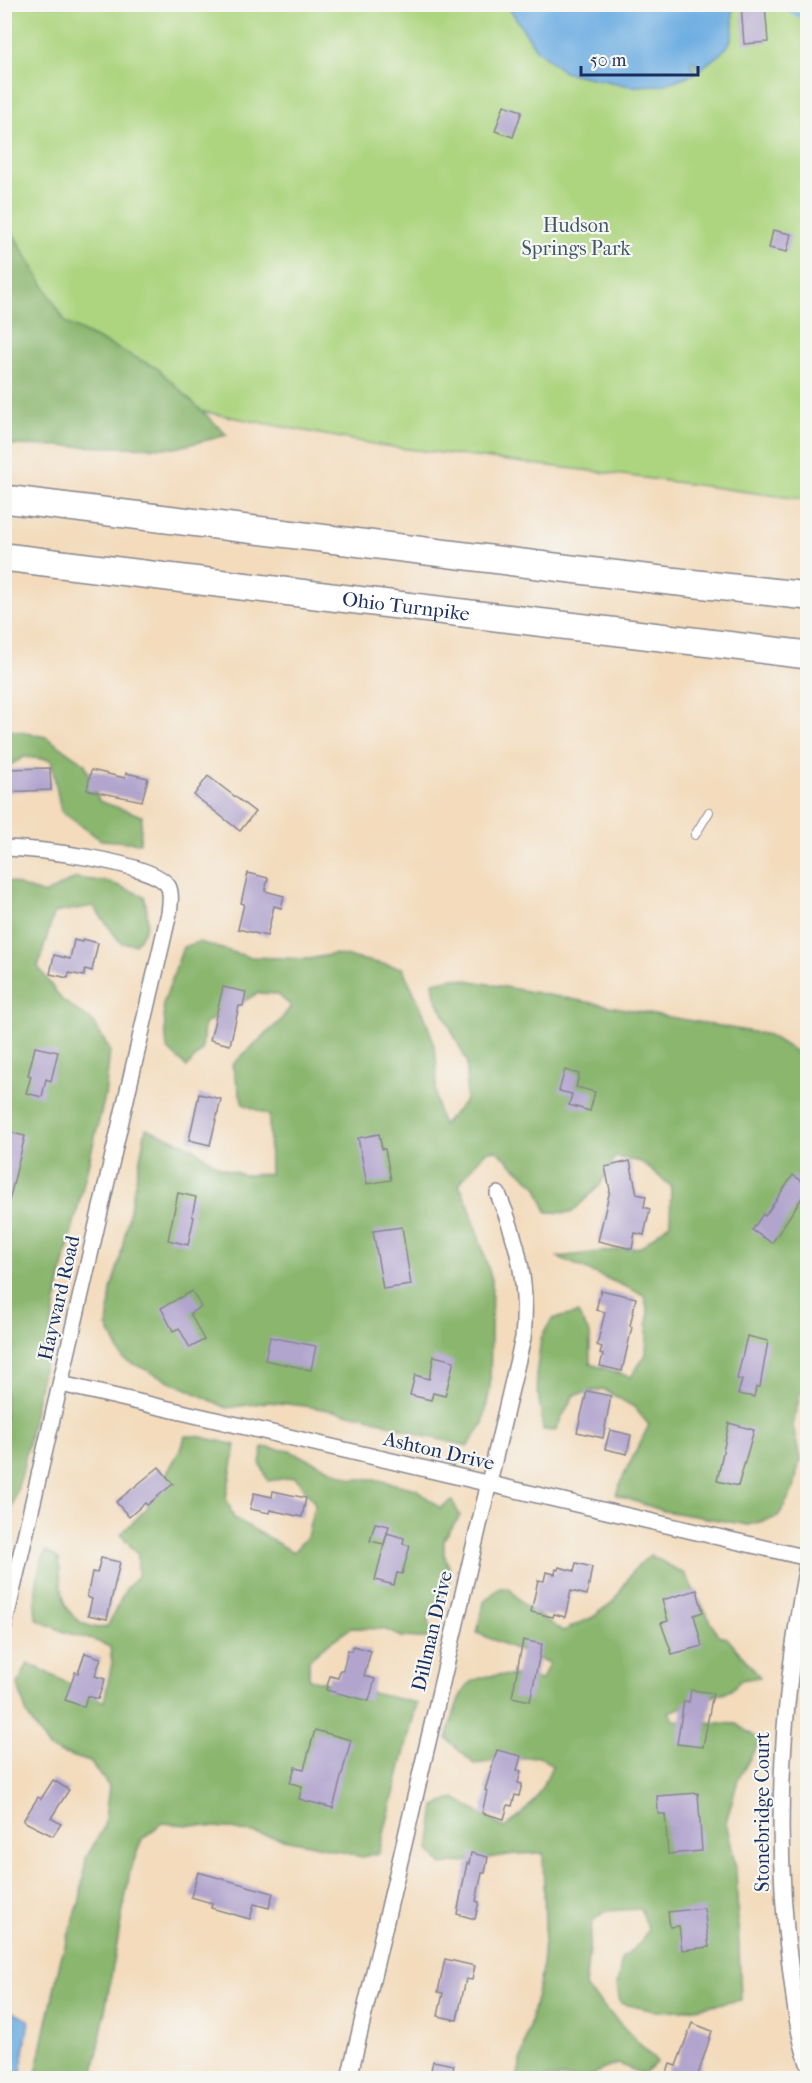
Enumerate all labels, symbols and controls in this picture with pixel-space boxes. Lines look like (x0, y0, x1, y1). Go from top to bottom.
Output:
scale bar (581, 39, 698, 77)
text: 50 m (590, 50, 627, 71)
park label: Hudson Springs Park (521, 214, 631, 260)
street label: Ohio Turnpike (341, 587, 471, 625)
street label: Hayward Road (33, 1232, 85, 1363)
street label: Ashton Drive (380, 1427, 497, 1475)
street label: Dillman Drive (407, 1568, 457, 1693)
street label: Stonebridge Court (751, 1732, 774, 1892)

